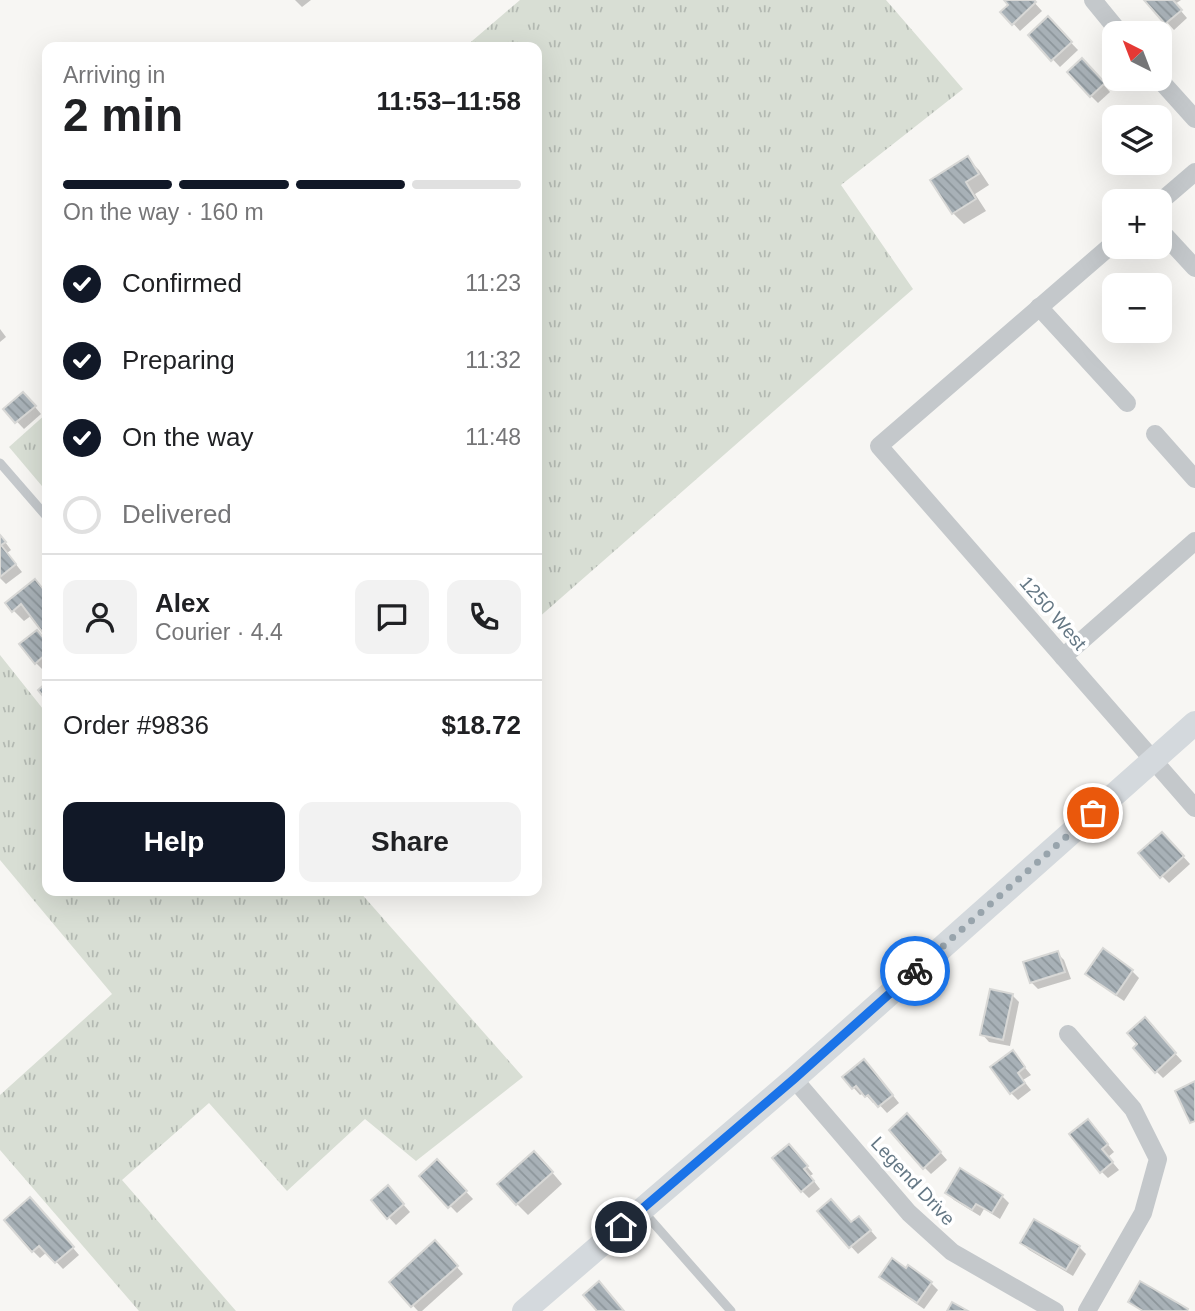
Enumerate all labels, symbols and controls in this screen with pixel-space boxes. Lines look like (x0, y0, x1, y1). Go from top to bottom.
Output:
north arrow (1102, 21, 1172, 91)
map controls (1102, 21, 1172, 343)
text: Arriving in (63, 62, 165, 88)
text: 11:53–11:58 (376, 86, 521, 116)
text: 2 min (63, 89, 183, 141)
button: layers (1102, 105, 1172, 175)
button: + (1102, 189, 1172, 259)
text: On the way · 160 m (63, 199, 264, 225)
icon: check (63, 265, 101, 303)
text: Confirmed (122, 268, 242, 298)
text: 11:23 (465, 270, 521, 296)
button: − (1102, 273, 1172, 343)
icon: check (63, 342, 101, 380)
text: Preparing (122, 345, 235, 375)
text: 11:32 (465, 347, 521, 373)
icon: check (63, 419, 101, 457)
text: On the way (122, 422, 254, 452)
text: 11:48 (465, 424, 521, 450)
text: Delivered (122, 499, 232, 529)
street label: 1250 West (1015, 572, 1091, 655)
button: person (63, 580, 137, 654)
button: chat (355, 580, 429, 654)
button: phone (447, 580, 521, 654)
text: Alex (155, 588, 210, 618)
text: Courier · 4.4 (155, 619, 283, 645)
text: Order #9836 (63, 710, 209, 740)
text: $18.72 (441, 710, 521, 740)
pin (1063, 783, 1123, 843)
icon: bag (1074, 794, 1112, 832)
button: Help (63, 802, 285, 882)
button: Share (299, 802, 521, 882)
courier (880, 936, 950, 1006)
icon: bike (896, 952, 934, 990)
street label: Legend Drive (867, 1133, 959, 1229)
pin (591, 1197, 651, 1257)
icon: home (602, 1208, 640, 1246)

